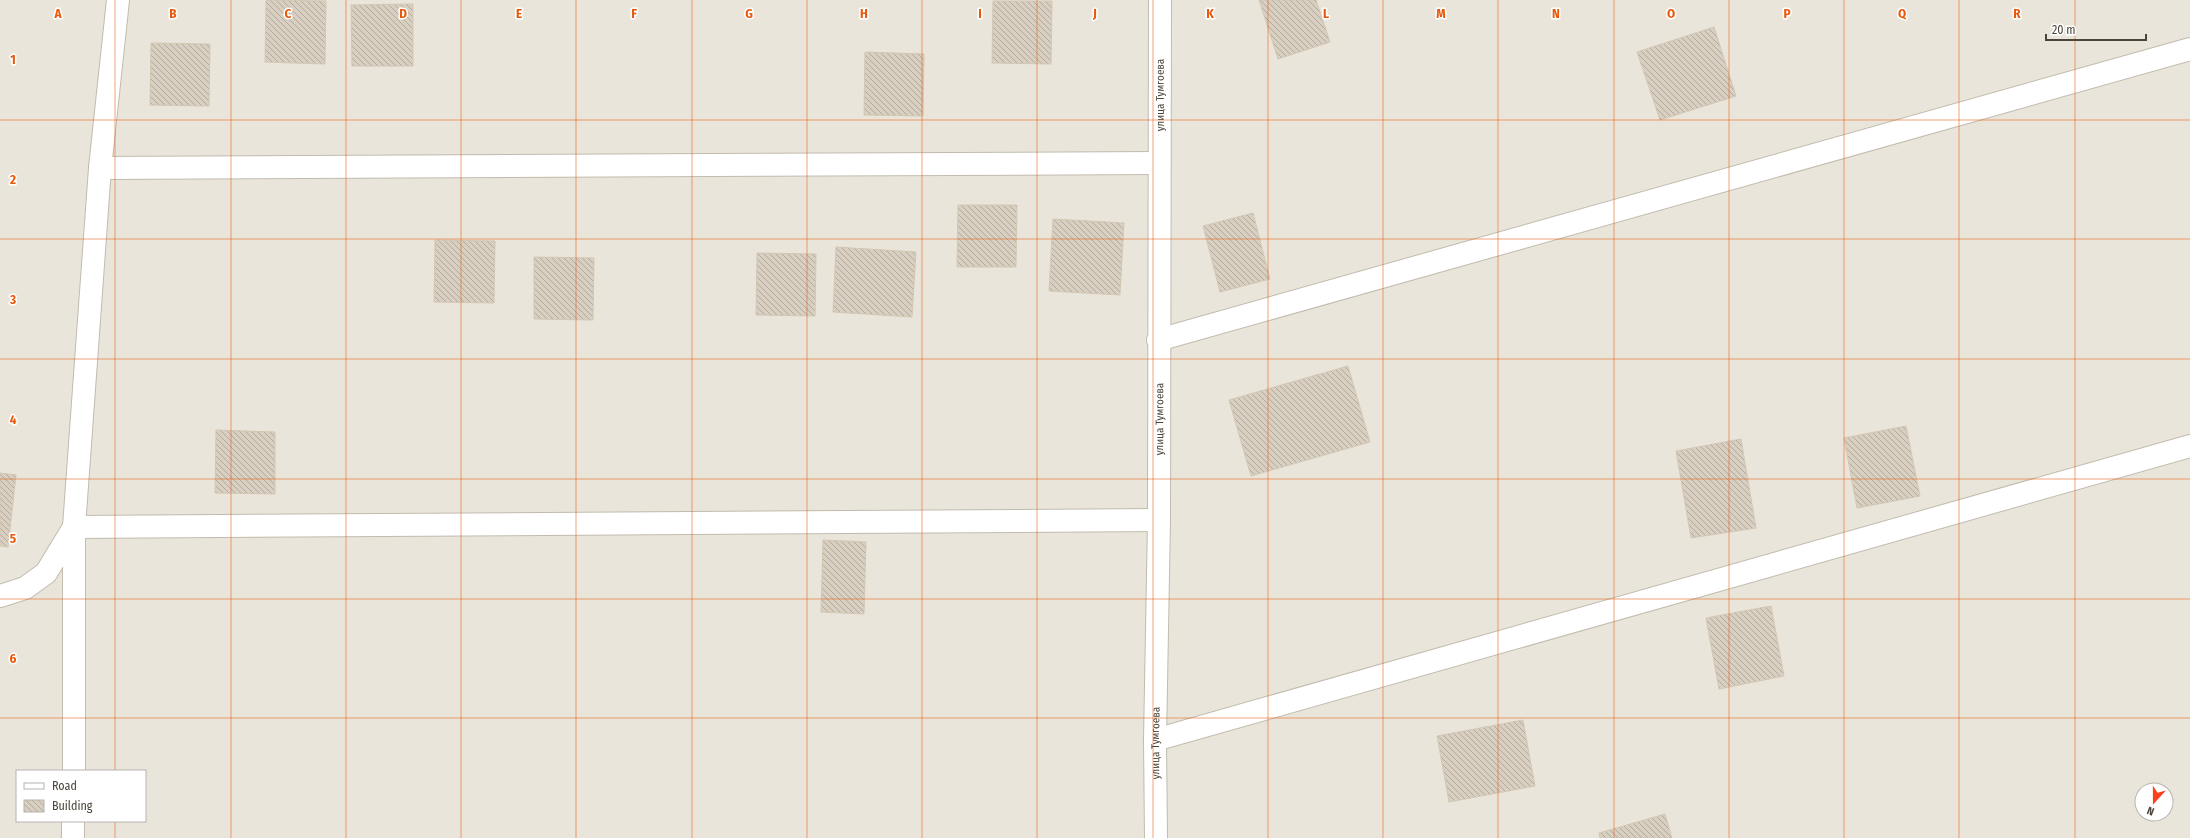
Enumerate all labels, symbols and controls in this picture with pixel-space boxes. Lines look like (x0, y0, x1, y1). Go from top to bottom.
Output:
text: A (53, 6, 62, 21)
text: B (169, 6, 177, 21)
text: C (285, 6, 292, 21)
text: D (399, 6, 407, 21)
text: E (516, 6, 522, 21)
text: F (631, 6, 637, 21)
text: G (745, 6, 753, 21)
text: H (860, 6, 868, 21)
text: I (978, 6, 982, 21)
text: J (1092, 6, 1097, 21)
text: K (1206, 6, 1214, 21)
text: L (1323, 6, 1329, 21)
text: M (1436, 6, 1446, 21)
text: N (1552, 6, 1560, 21)
text: O (1667, 6, 1675, 21)
text: P (1783, 6, 1791, 21)
text: Q (1898, 6, 1907, 21)
text: R (2013, 6, 2021, 21)
scale bar (2046, 16, 2146, 42)
text: 20 m (2052, 23, 2076, 37)
text: 1 (10, 52, 16, 67)
street label: улица Тумгоева (1153, 59, 1166, 131)
text: 2 (9, 172, 16, 187)
text: 3 (9, 292, 16, 307)
street label: улица Тумгоева (1153, 383, 1166, 455)
text: 4 (10, 412, 17, 427)
text: 5 (10, 531, 16, 546)
text: 6 (10, 651, 17, 666)
street label: улица Тумгоева (1148, 707, 1162, 779)
legend (16, 770, 146, 822)
text: Road (52, 779, 77, 793)
north arrow (2134, 782, 2174, 822)
text: Building (52, 799, 93, 813)
text: N (2145, 804, 2156, 818)

